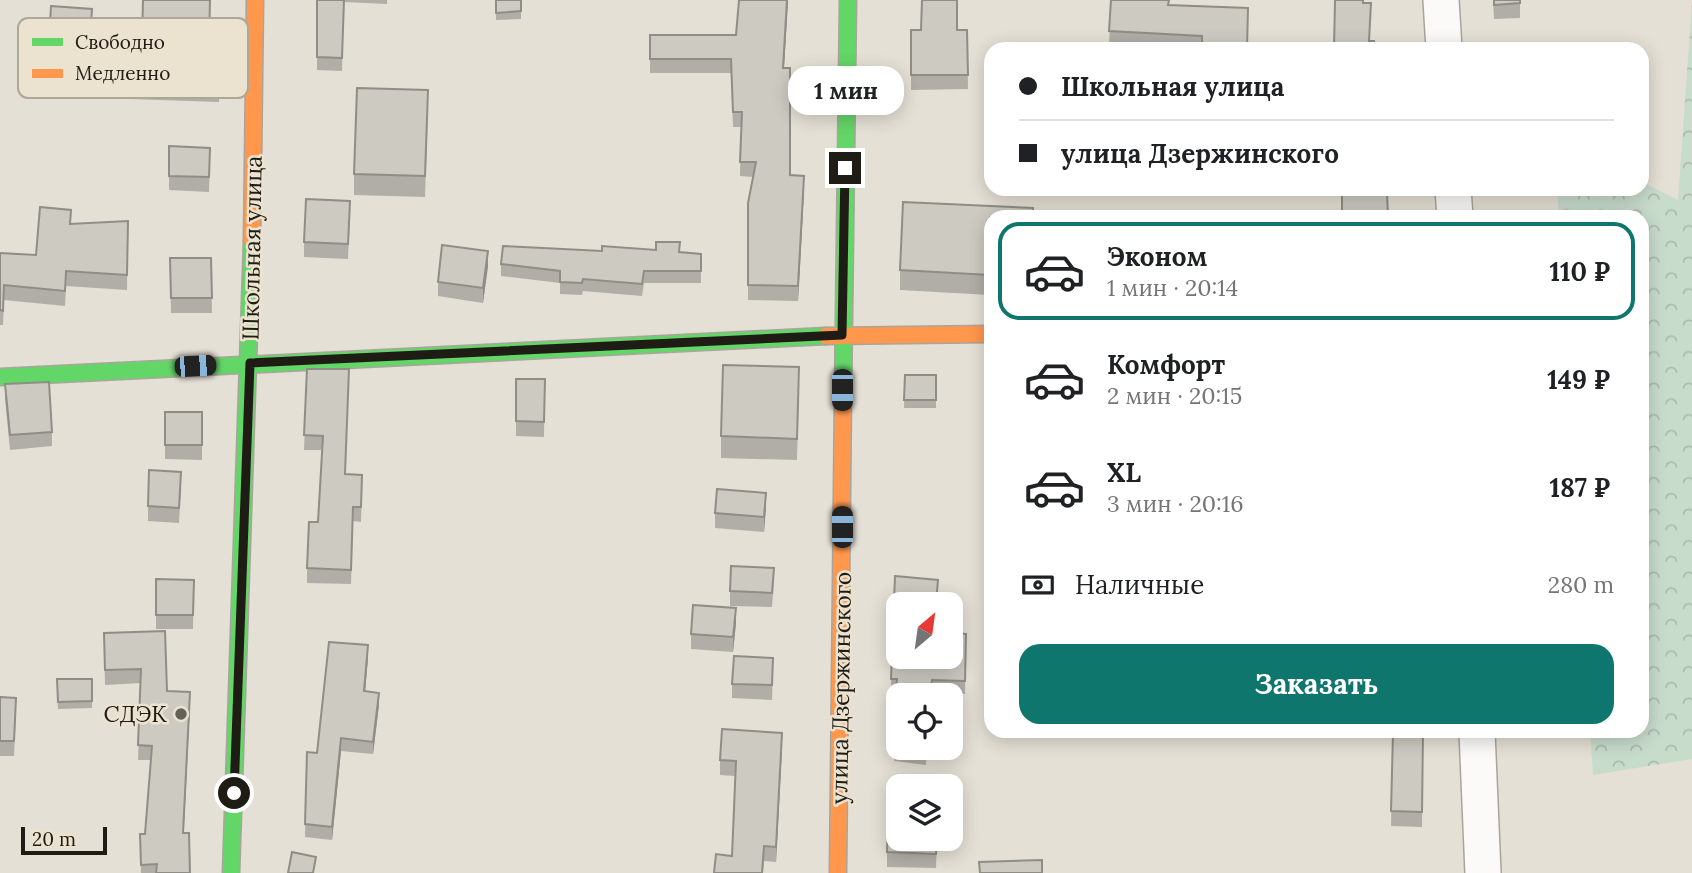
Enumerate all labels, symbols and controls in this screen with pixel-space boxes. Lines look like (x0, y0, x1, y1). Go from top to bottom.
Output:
legend (18, 18, 248, 98)
text: Свободно (75, 30, 165, 54)
text: Медленно (75, 61, 170, 85)
callout: 1 мин (787, 66, 903, 116)
text: Школьная улица (1061, 70, 1285, 103)
text: 1 мин (814, 76, 878, 105)
text: улица Дзержинского (1061, 137, 1339, 170)
route end (829, 152, 861, 184)
street label: Школьная улица (235, 155, 268, 341)
icon: car (1023, 240, 1086, 303)
text: Эконом (1107, 240, 1207, 273)
text: 110 ₽ (1549, 255, 1610, 288)
text: 1 мин · 20:14 (1107, 273, 1238, 302)
icon: car (1023, 348, 1086, 411)
text: Комфорт (1107, 348, 1225, 381)
car (174, 354, 217, 378)
text: 149 ₽ (1547, 363, 1610, 396)
car (832, 369, 853, 411)
text: 2 мин · 20:15 (1107, 381, 1242, 410)
icon: car (1023, 456, 1086, 519)
text: XL (1107, 456, 1141, 489)
text: 187 ₽ (1549, 471, 1610, 504)
text: 3 мин · 20:16 (1107, 489, 1243, 518)
car (832, 506, 853, 548)
icon: cash (1019, 566, 1057, 604)
text: Наличные (1075, 568, 1204, 601)
text: 280 m (1548, 570, 1614, 599)
street label: улица Дзержинского (824, 571, 857, 805)
north arrow (886, 592, 962, 668)
map controls (886, 592, 963, 851)
button: Заказать (1019, 644, 1614, 724)
button: locate (886, 683, 963, 760)
place label: СДЭК (103, 699, 167, 728)
marker: СДЭК (173, 706, 189, 722)
button: layers (886, 774, 963, 851)
route start (218, 777, 250, 809)
scale bar (21, 824, 107, 856)
text: 20 m (32, 827, 76, 851)

